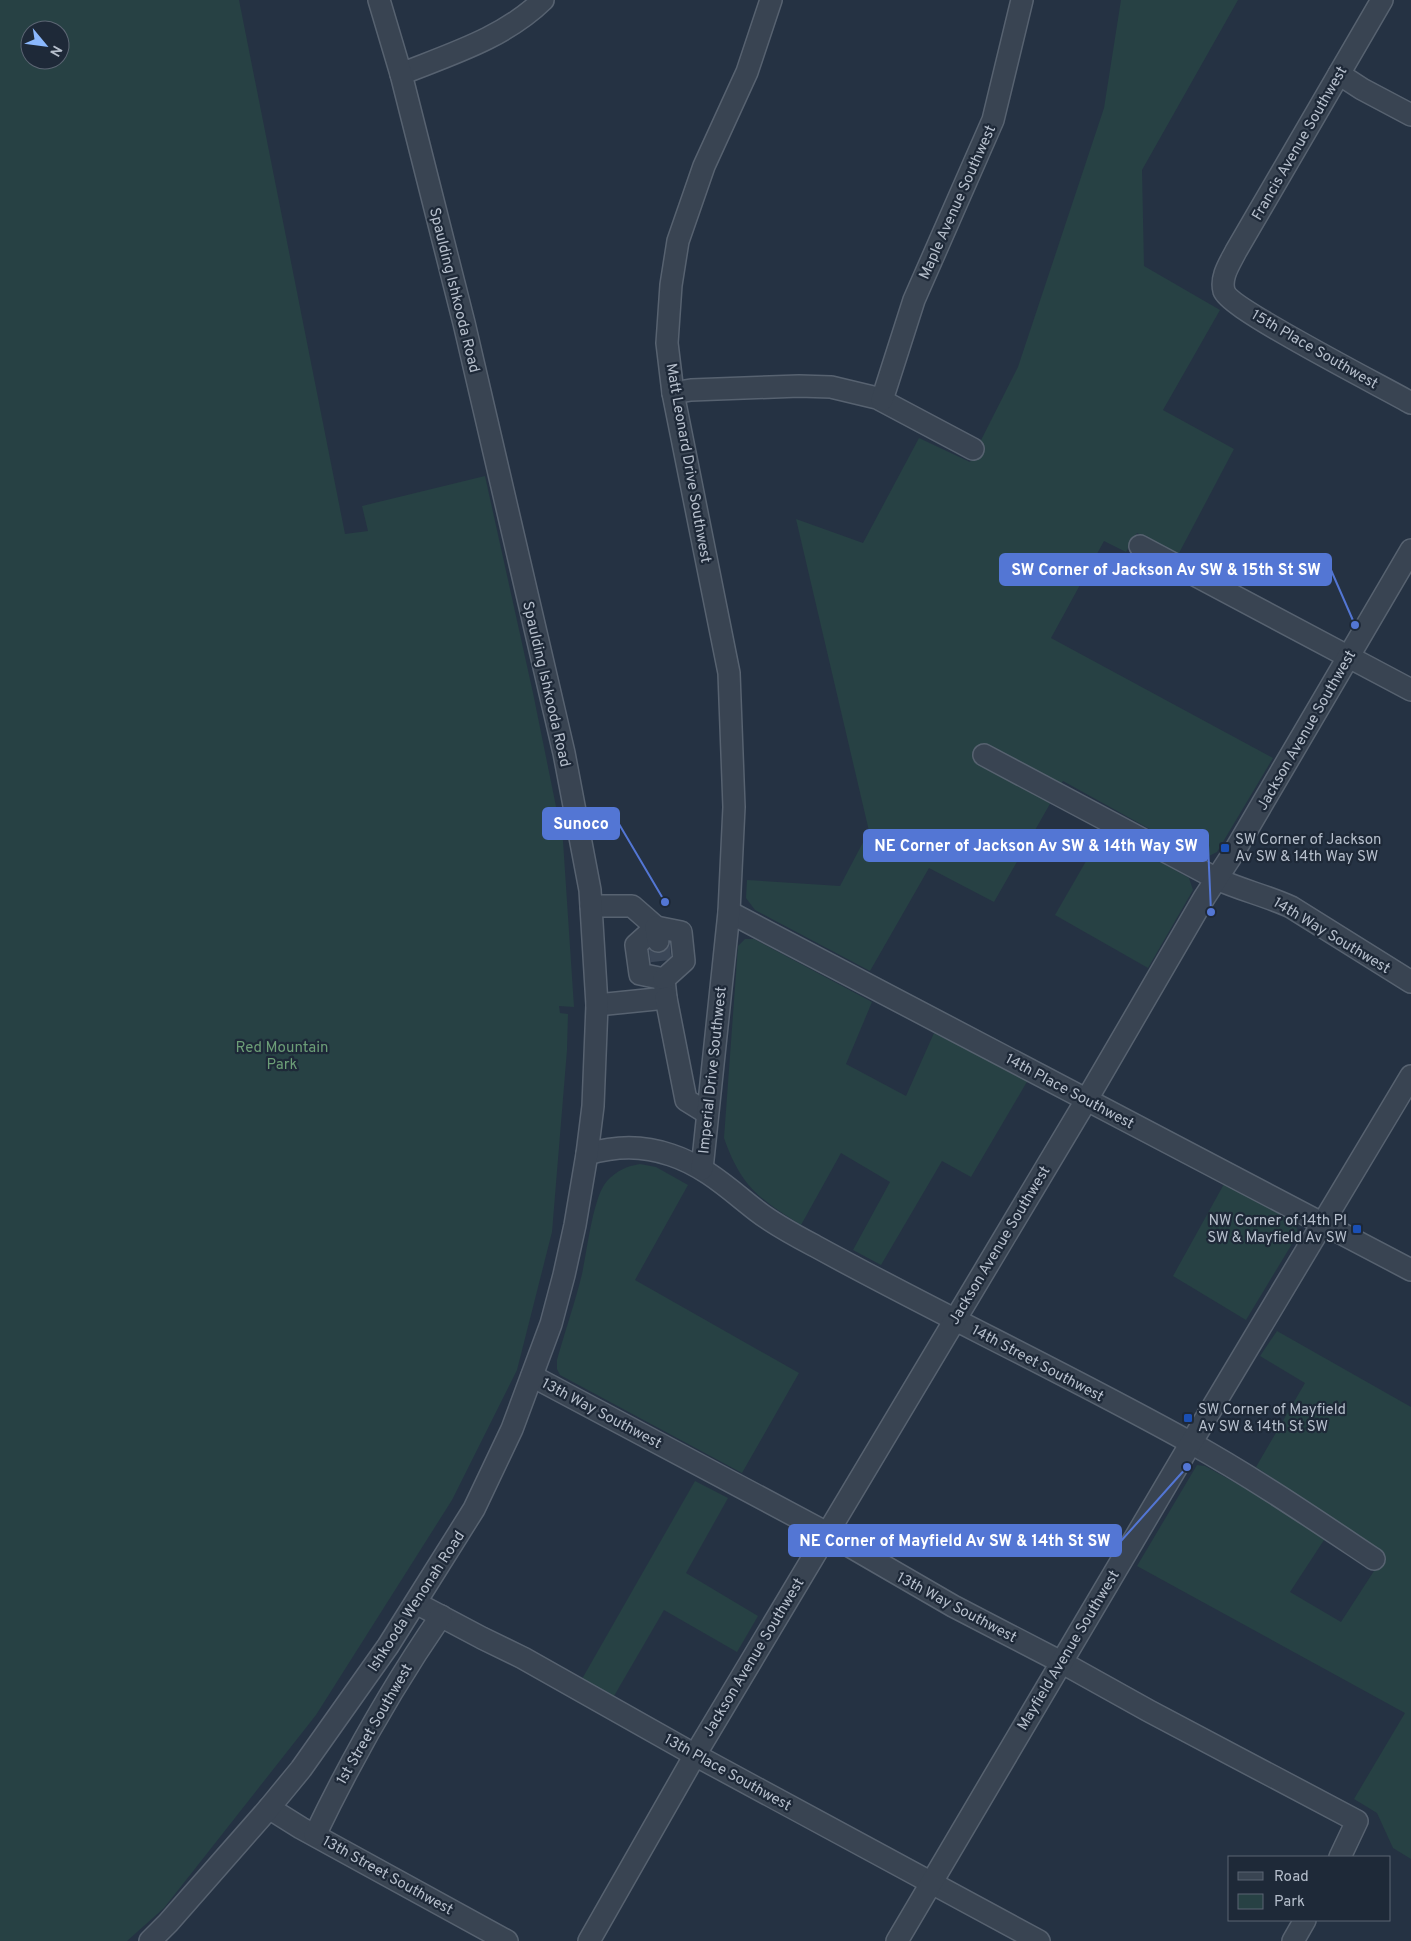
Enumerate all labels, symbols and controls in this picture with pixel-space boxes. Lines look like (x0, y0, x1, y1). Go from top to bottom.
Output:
north arrow (20, 20, 70, 70)
text: N (45, 42, 65, 59)
street label: Francis Avenue Southwest (1248, 63, 1352, 224)
street label: Maple Avenue Southwest (916, 122, 1001, 283)
street label: Spaulding Ishkooda Road (424, 206, 483, 375)
street label: 15th Place Southwest (1247, 306, 1381, 394)
street label: Matt Leonard Drive Southwest (661, 362, 714, 565)
callout: SW Corner of Jackson Av SW & 15th St SW (1000, 554, 1331, 585)
text: SW Corner of Jackson Av SW & 15th St SW (1011, 561, 1321, 581)
street label: Spaulding Ishkooda Road (517, 600, 574, 769)
street label: Jackson Avenue Southwest (1254, 647, 1361, 814)
callout: Sunoco (543, 808, 619, 839)
text: Sunoco (553, 815, 609, 835)
callout: NE Corner of Jackson Av SW & 14th Way SW (864, 830, 1208, 861)
place label: SW Corner of Jackson Av SW & 14th Way SW (1235, 831, 1381, 867)
text: NE Corner of Jackson Av SW & 14th Way SW (874, 837, 1198, 857)
marker: SW Corner of Jackson Av SW & 14th Way SW (1219, 842, 1231, 854)
street label: 14th Way Southwest (1269, 894, 1393, 979)
street label: Imperial Drive Southwest (695, 985, 732, 1155)
park label: Red Mountain Park (236, 1039, 328, 1075)
street label: 14th Place Southwest (1002, 1050, 1137, 1134)
street label: Jackson Avenue Southwest (945, 1163, 1055, 1329)
place label: NW Corner of 14th Pl SW & Mayfield Av SW (1207, 1212, 1347, 1248)
marker: NW Corner of 14th Pl SW & Mayfield Av SW (1351, 1223, 1363, 1235)
street label: 14th Street Southwest (968, 1321, 1107, 1407)
street label: 13th Way Southwest (538, 1375, 665, 1454)
place label: SW Corner of Mayfield Av SW & 14th St SW (1198, 1401, 1346, 1437)
marker: SW Corner of Mayfield Av SW & 14th St SW (1182, 1412, 1194, 1424)
callout: NE Corner of Mayfield Av SW & 14th St SW (789, 1525, 1121, 1556)
street label: Ishkooda Wenonah Road (365, 1528, 470, 1676)
text: NE Corner of Mayfield Av SW & 14th St SW (799, 1532, 1111, 1552)
street label: Mayfield Avenue Southwest (1014, 1567, 1125, 1734)
street label: 13th Way Southwest (893, 1569, 1020, 1648)
street label: Jackson Avenue Southwest (699, 1575, 809, 1741)
street label: 1st Street Southwest (333, 1661, 418, 1789)
street label: 13th Place Southwest (660, 1730, 794, 1816)
street label: 13th Street Southwest (318, 1832, 456, 1920)
legend (1228, 1856, 1391, 1921)
text: Road (1274, 1868, 1309, 1887)
text: Park (1274, 1893, 1305, 1912)

